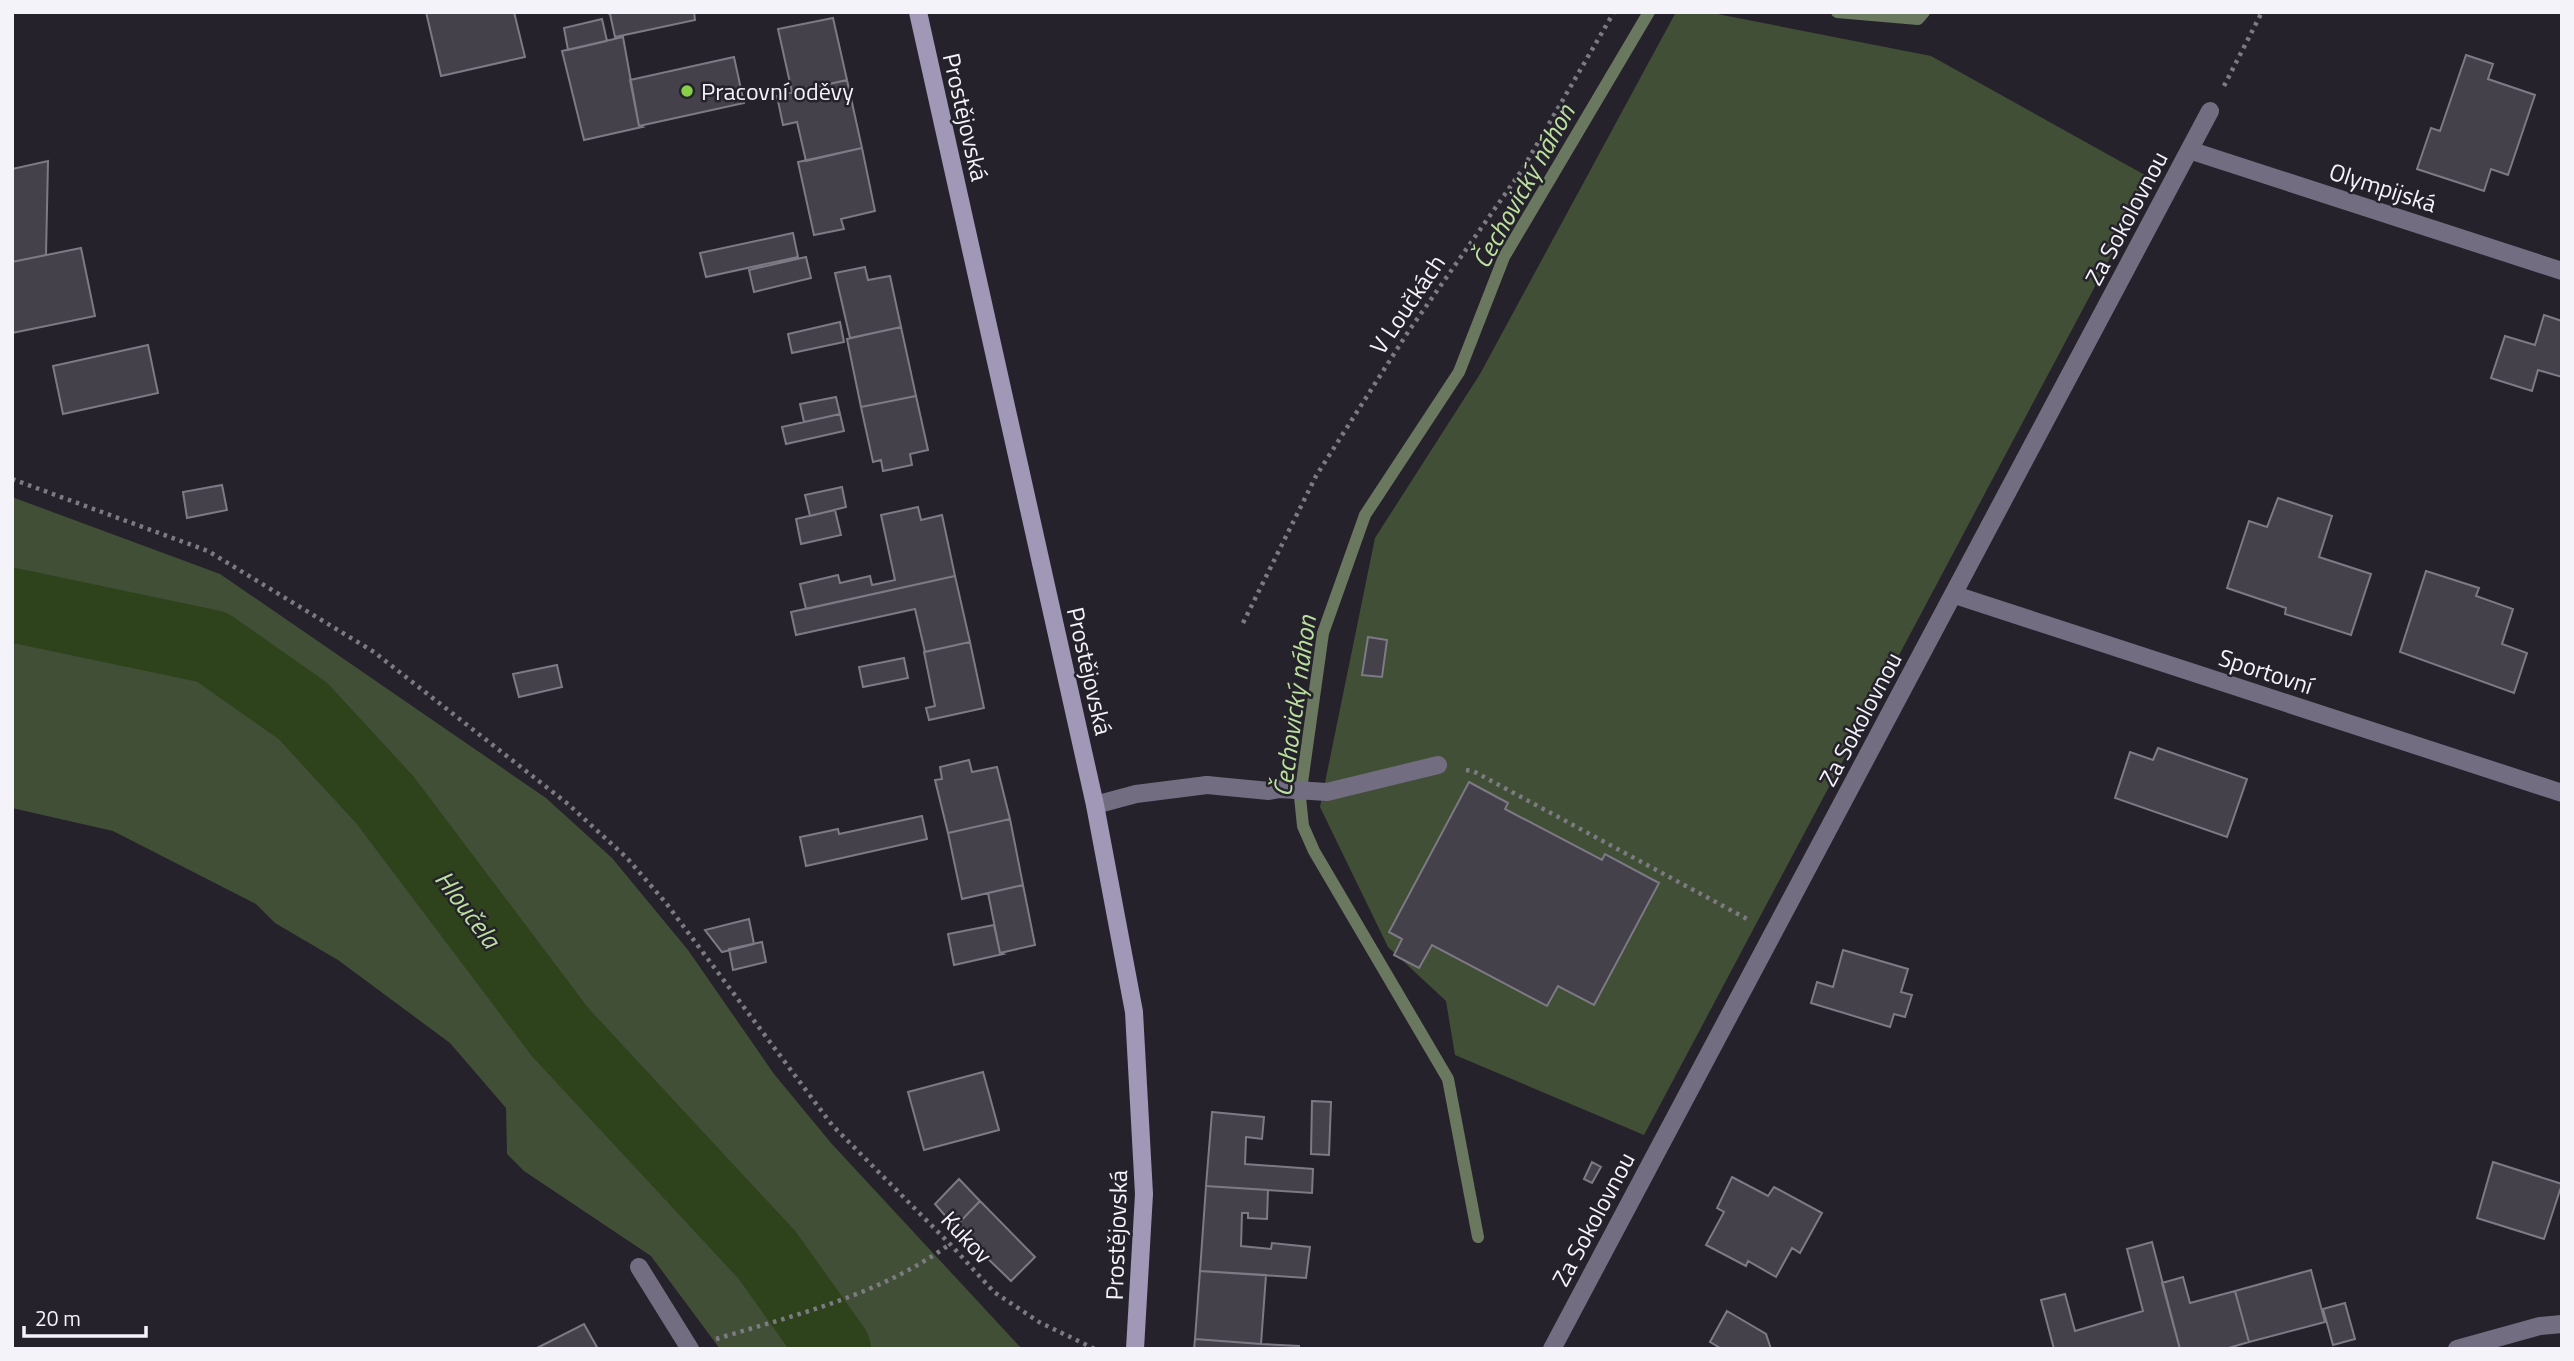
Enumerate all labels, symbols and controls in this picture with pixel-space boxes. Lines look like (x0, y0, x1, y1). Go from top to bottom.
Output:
street label: Prostějovská (934, 49, 998, 185)
place label: Pracovní oděvy (701, 73, 854, 109)
marker: Pracovní oděvy (679, 83, 695, 99)
water label: Čechovický náhon (1462, 96, 1585, 275)
street label: Za Sokolovnou (2075, 144, 2177, 292)
street label: Olympijská (2325, 153, 2441, 221)
street label: V Loučkách (1360, 247, 1454, 361)
street label: Prostějovská (1058, 603, 1122, 739)
water label: Čechovický náhon (1262, 612, 1326, 799)
street label: Sportovní (2214, 639, 2319, 704)
street label: Za Sokolovnou (1809, 645, 1911, 793)
water label: Hloučela (426, 862, 511, 958)
street label: Za Sokolovnou (1542, 1145, 1644, 1293)
street label: Prostějovská (1096, 1169, 1136, 1301)
street label: Kukov (933, 1202, 1001, 1272)
scale bar (24, 1294, 147, 1338)
text: 20 m (35, 1302, 81, 1334)

